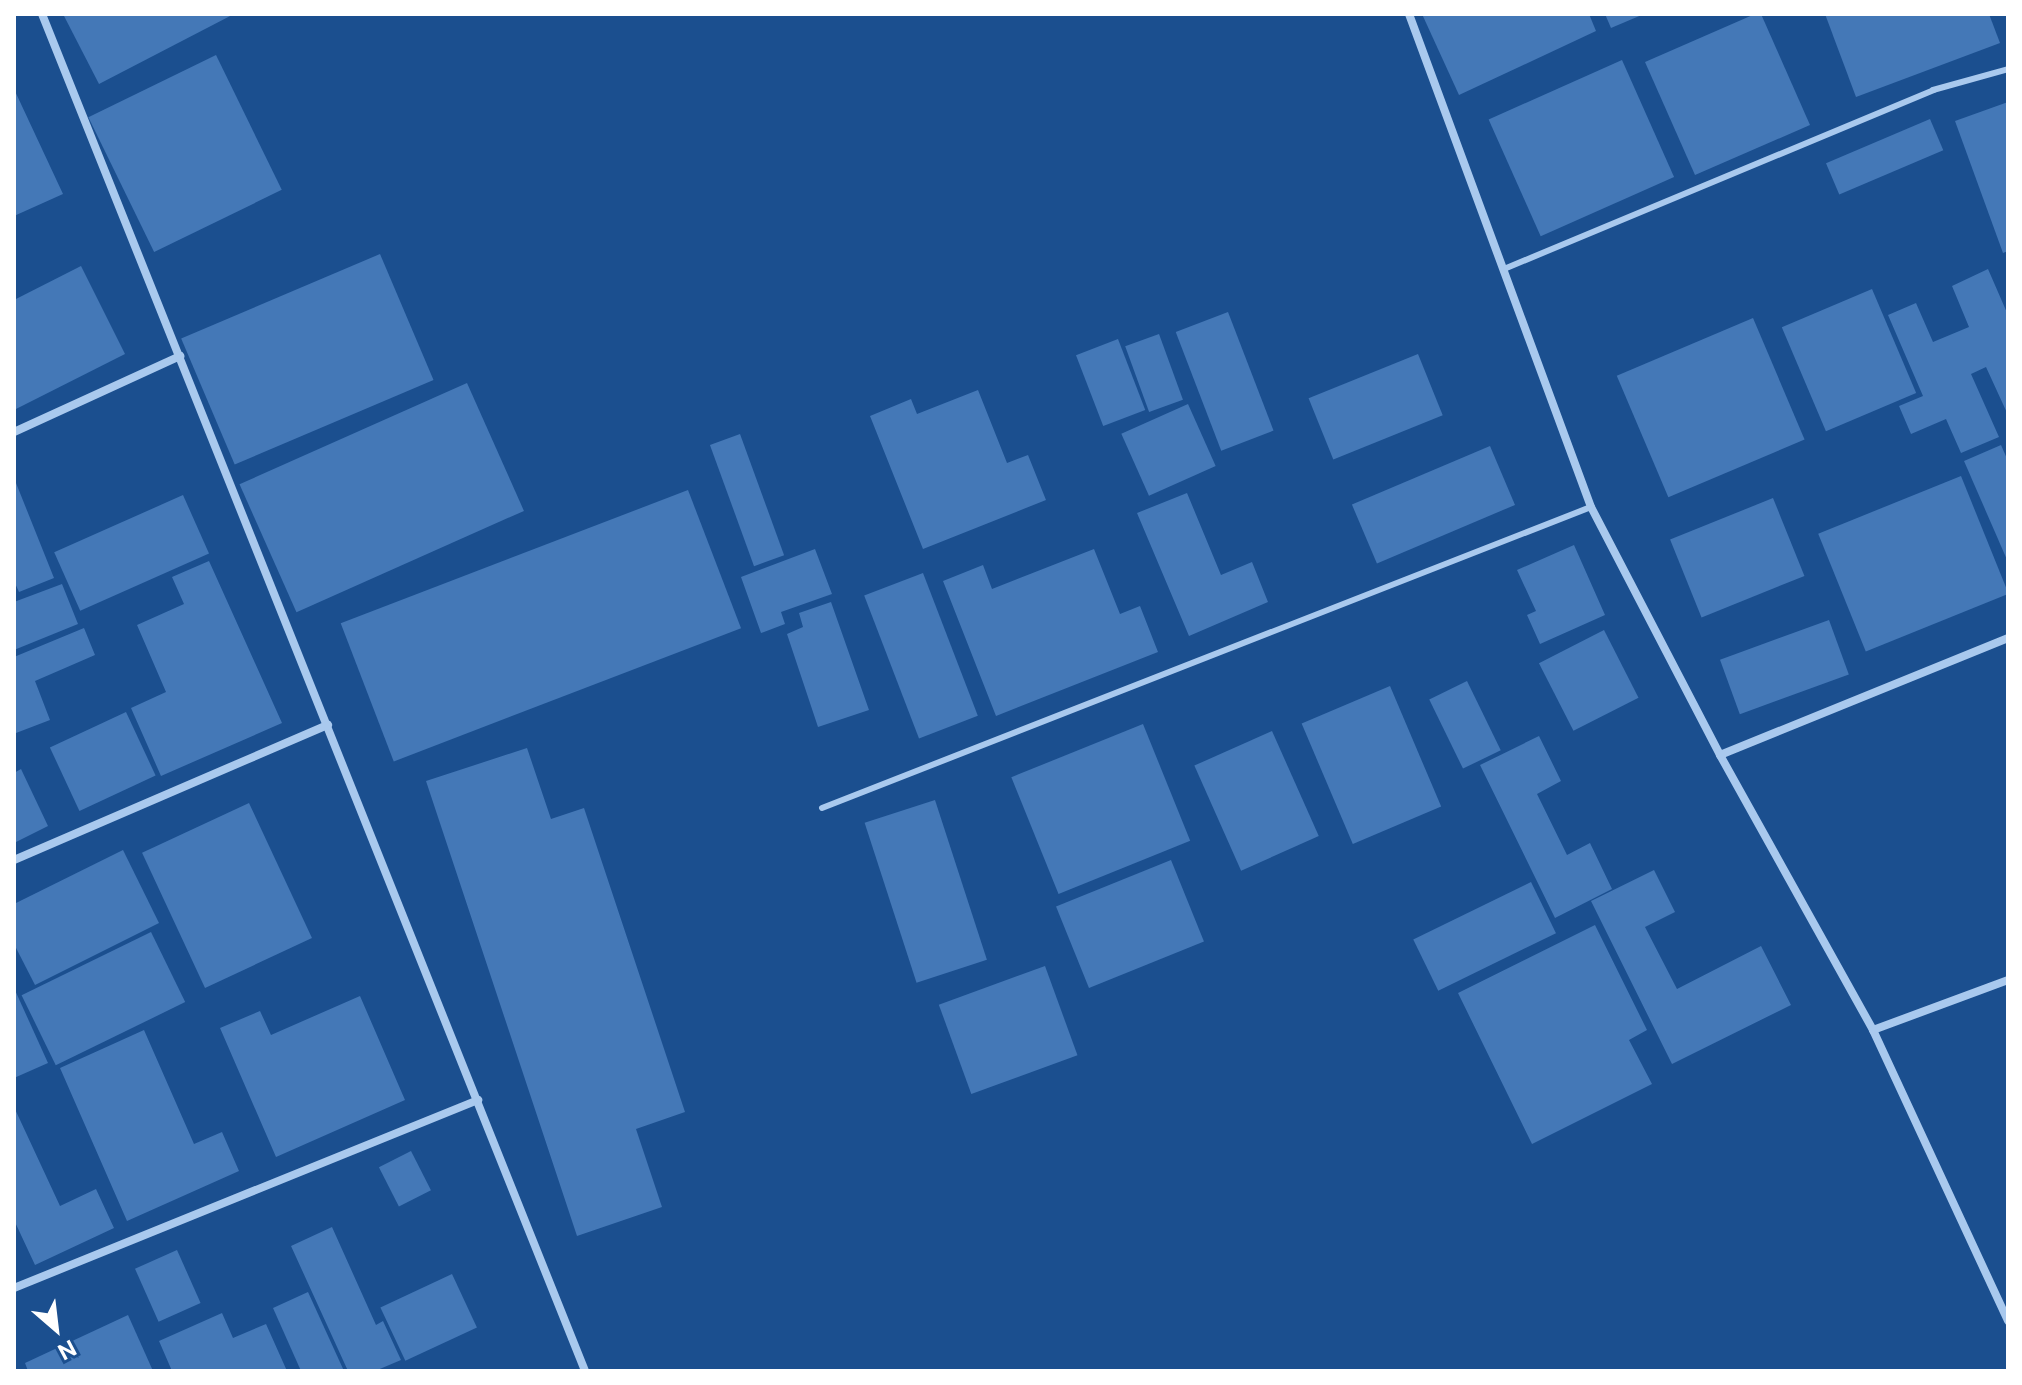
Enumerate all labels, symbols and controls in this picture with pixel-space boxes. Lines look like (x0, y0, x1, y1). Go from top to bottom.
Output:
north arrow (16, 1289, 96, 1369)
text: N (54, 1335, 81, 1366)

